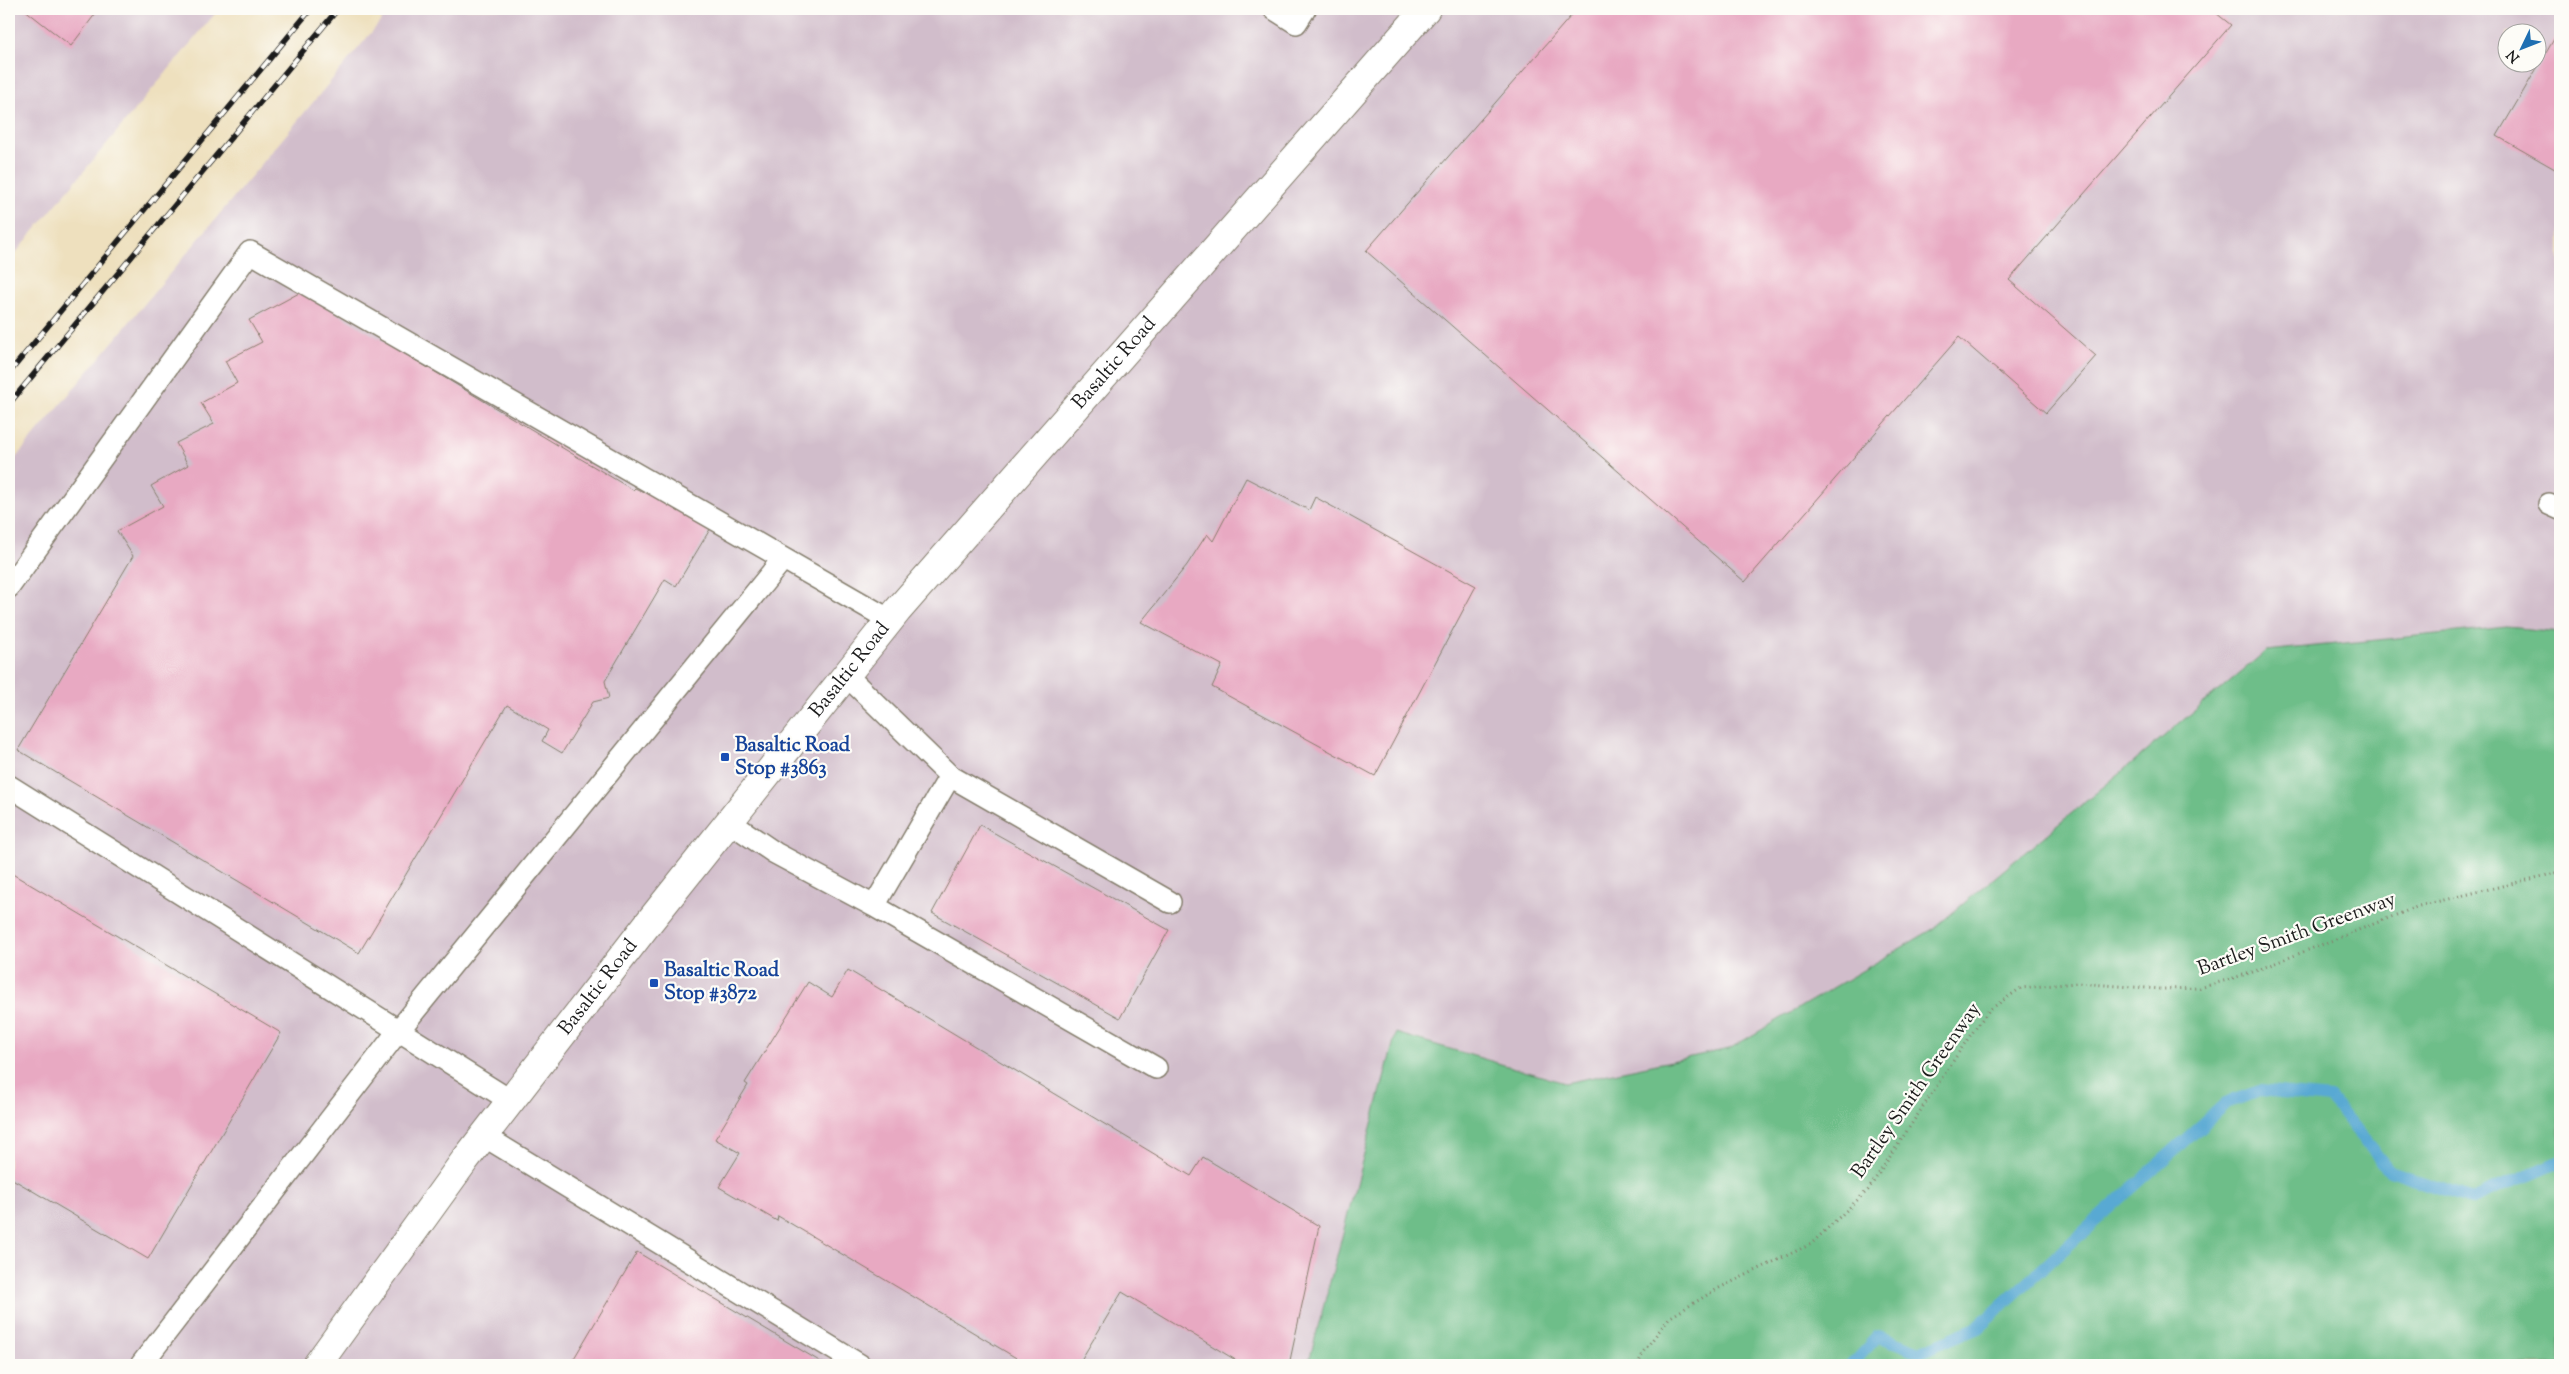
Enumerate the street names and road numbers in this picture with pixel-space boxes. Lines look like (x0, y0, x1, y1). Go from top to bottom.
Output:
street label: Basaltic Road (1066, 311, 1163, 416)
street label: Basaltic Road (803, 616, 897, 724)
street label: Bartley Smith Greenway (2194, 886, 2400, 984)
street label: Basaltic Road (552, 933, 645, 1042)
street label: Bartley Smith Greenway (1845, 997, 1989, 1185)

